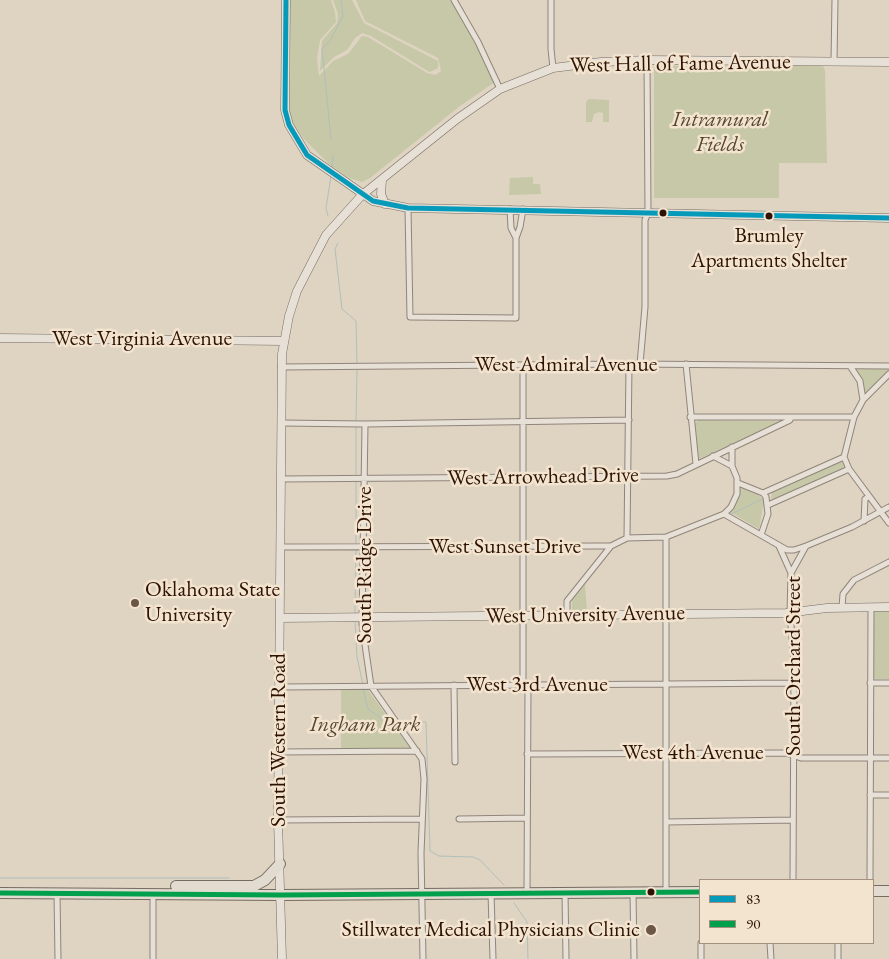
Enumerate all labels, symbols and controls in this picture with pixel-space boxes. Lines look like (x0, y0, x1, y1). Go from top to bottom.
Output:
street label: West Hall of Fame Avenue (569, 49, 791, 79)
park label: Intramural Fields (672, 107, 768, 158)
unlabelled marker (658, 208, 668, 218)
marker: Brumley Apartments Shelter (764, 211, 774, 221)
place label: Brumley Apartments Shelter (691, 223, 847, 273)
street label: West Virginia Avenue (52, 326, 232, 352)
street label: West Admiral Avenue (475, 352, 657, 378)
street label: West Arrowhead Drive (447, 462, 639, 492)
street label: South Ridge Drive (352, 486, 378, 644)
street label: West Sunset Drive (429, 534, 581, 560)
street label: South Orchard Street (781, 576, 807, 756)
place label: Oklahoma State University (145, 577, 280, 628)
marker: Oklahoma State University (129, 597, 141, 609)
street label: West University Avenue (485, 600, 685, 630)
street label: South Western Road (266, 653, 292, 827)
street label: West 3rd Avenue (466, 672, 608, 698)
park label: Ingham Park (309, 712, 421, 738)
street label: West 4th Avenue (622, 740, 764, 766)
legend (699, 879, 874, 944)
unlabelled marker (646, 887, 656, 897)
text: 83 (746, 889, 760, 908)
text: 90 (746, 914, 760, 933)
place label: Stillwater Medical Physicians Clinic (342, 917, 640, 943)
marker: Stillwater Medical Physicians Clinic (644, 923, 658, 937)

